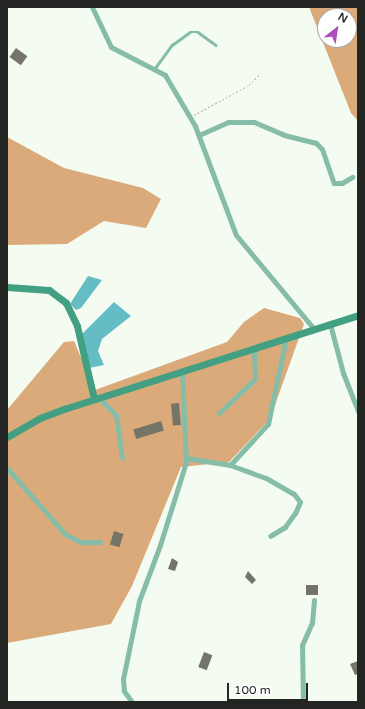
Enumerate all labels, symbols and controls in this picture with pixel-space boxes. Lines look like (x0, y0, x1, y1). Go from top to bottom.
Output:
north arrow (317, 8, 357, 48)
text: N (336, 10, 350, 26)
scale bar (229, 675, 310, 701)
text: 100 m (234, 683, 271, 697)

